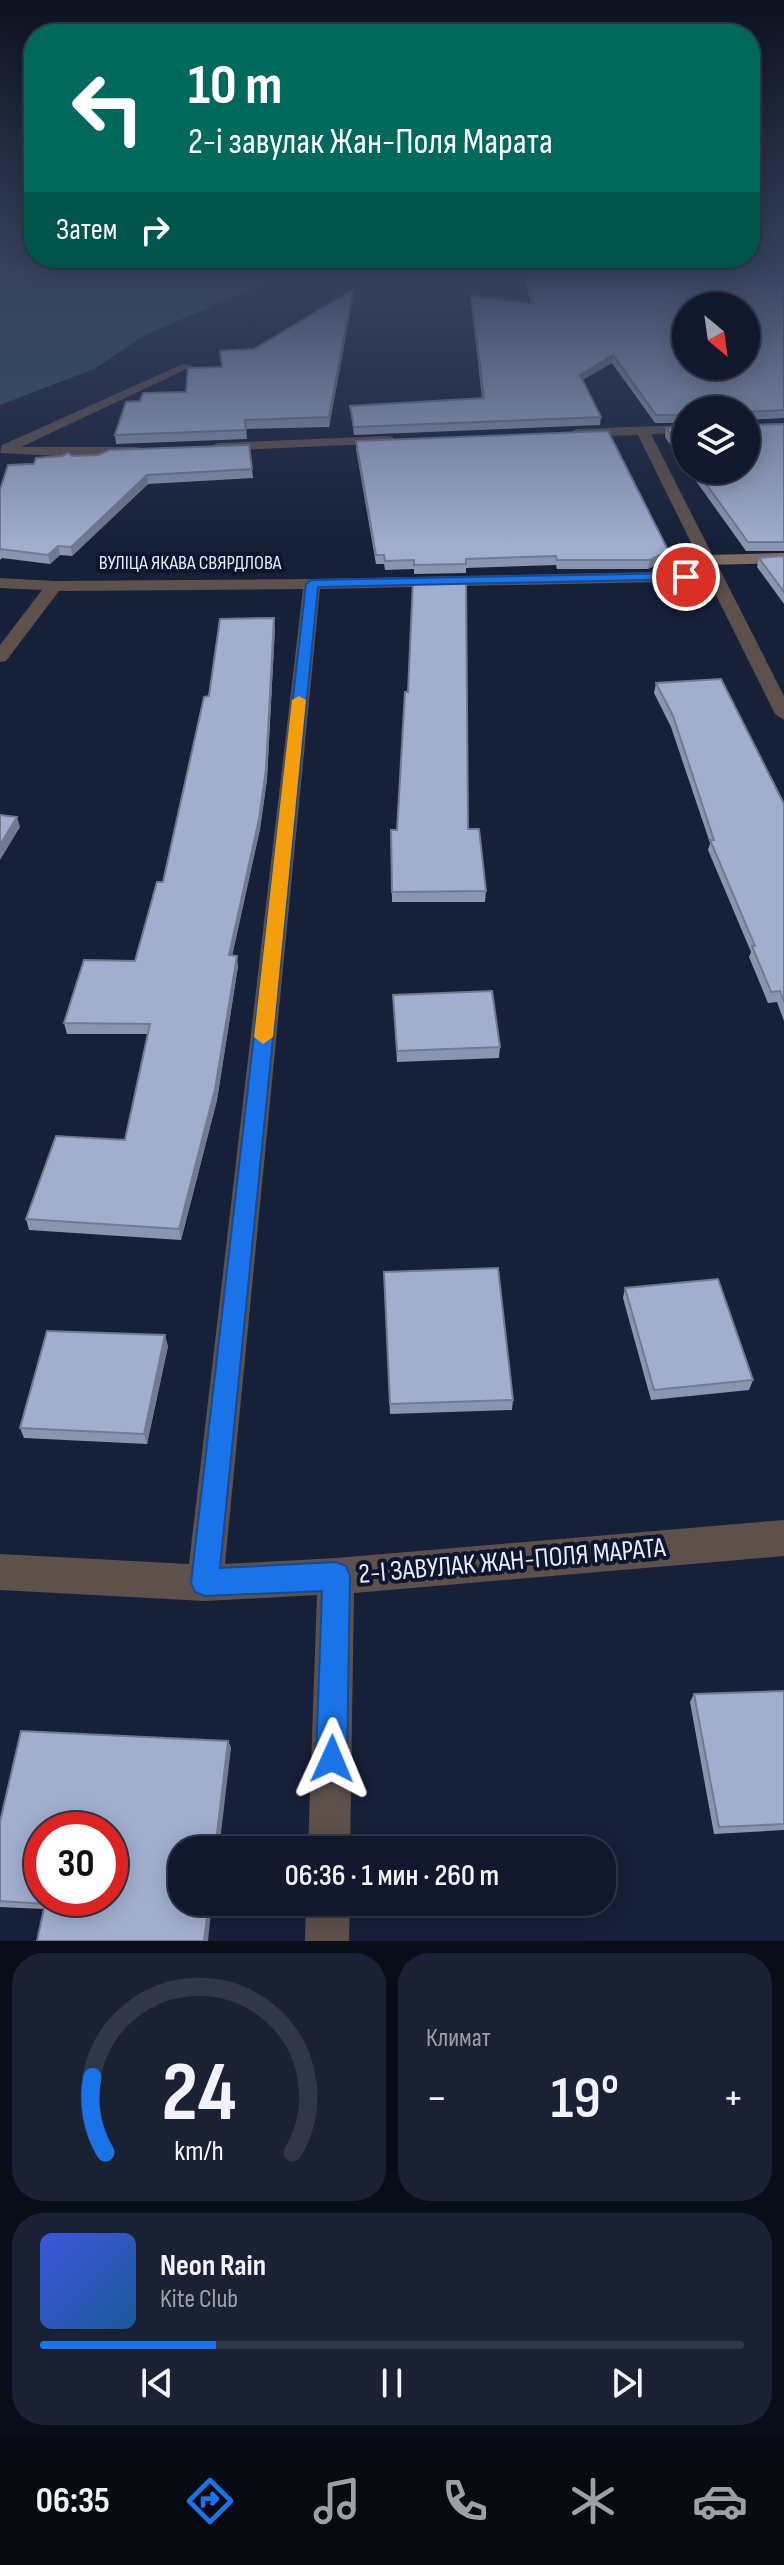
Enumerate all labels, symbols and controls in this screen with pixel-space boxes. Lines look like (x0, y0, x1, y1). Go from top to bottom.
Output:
text: 10 m (188, 53, 282, 120)
icon: left (56, 56, 160, 160)
text: 2-і завулак Жан-Поля Марата (188, 121, 553, 164)
icon: right (133, 208, 177, 252)
text: Затем (56, 212, 117, 248)
north arrow (672, 292, 760, 380)
map controls (672, 292, 760, 484)
button: layers (672, 396, 760, 484)
pin (652, 543, 720, 611)
street label: ВУЛІЦА ЯКАВА СВЯРДЛОВА (99, 551, 282, 575)
icon: arrive (664, 555, 708, 599)
street label: 2-І ЗАВУЛАК ЖАН-ПОЛЯ МАРАТА (357, 1531, 668, 1591)
position arrow (290, 1717, 374, 1801)
speed limit sign: 30 (24, 1812, 128, 1916)
text: 06:36 · 1 мин · 260 m (285, 1858, 499, 1894)
text: Климат (426, 2023, 490, 2054)
text: 24 (162, 2044, 236, 2144)
text: 19° (551, 2063, 619, 2135)
text: − (426, 2072, 448, 2125)
text: + (722, 2072, 744, 2125)
text: km/h (174, 2134, 224, 2169)
text: Neon Rain (160, 2248, 266, 2284)
text: Kite Club (160, 2284, 238, 2315)
icon: previous (135, 2361, 179, 2405)
icon: pause (370, 2361, 414, 2405)
icon: next (605, 2361, 649, 2405)
icon: directions (182, 2473, 238, 2529)
icon: music (309, 2473, 365, 2529)
icon: phone (437, 2473, 493, 2529)
icon: climate (565, 2473, 621, 2529)
icon: car (692, 2473, 748, 2529)
text: 06:35 (36, 2480, 110, 2523)

